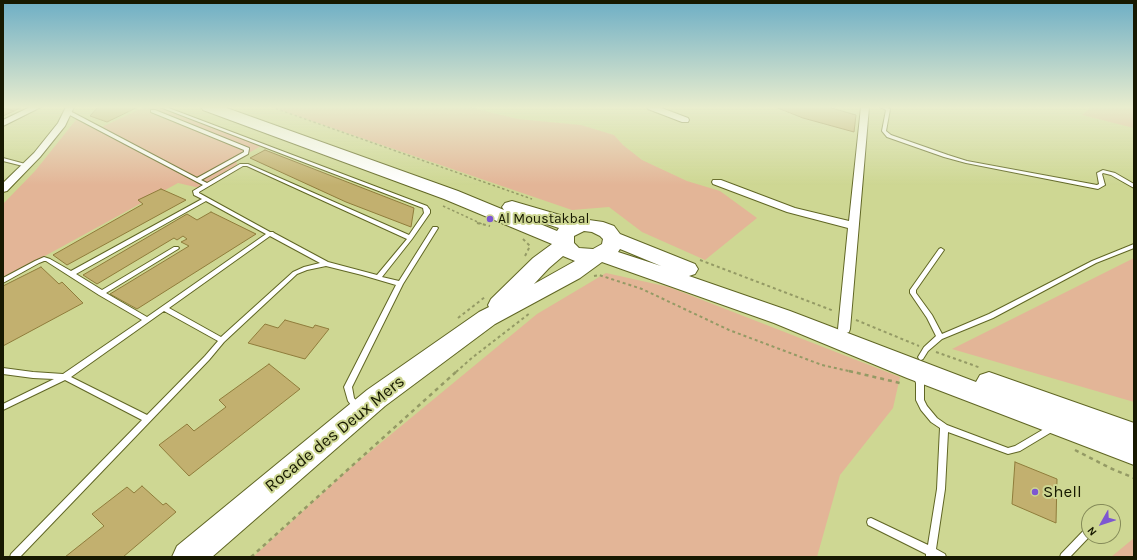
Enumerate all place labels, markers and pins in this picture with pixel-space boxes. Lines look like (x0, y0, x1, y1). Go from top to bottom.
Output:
place label: Al Moustakbal (498, 211, 589, 227)
marker: Al Moustakbal (485, 214, 495, 224)
place label: Shell (1043, 482, 1082, 502)
marker: Shell (1030, 487, 1040, 497)

